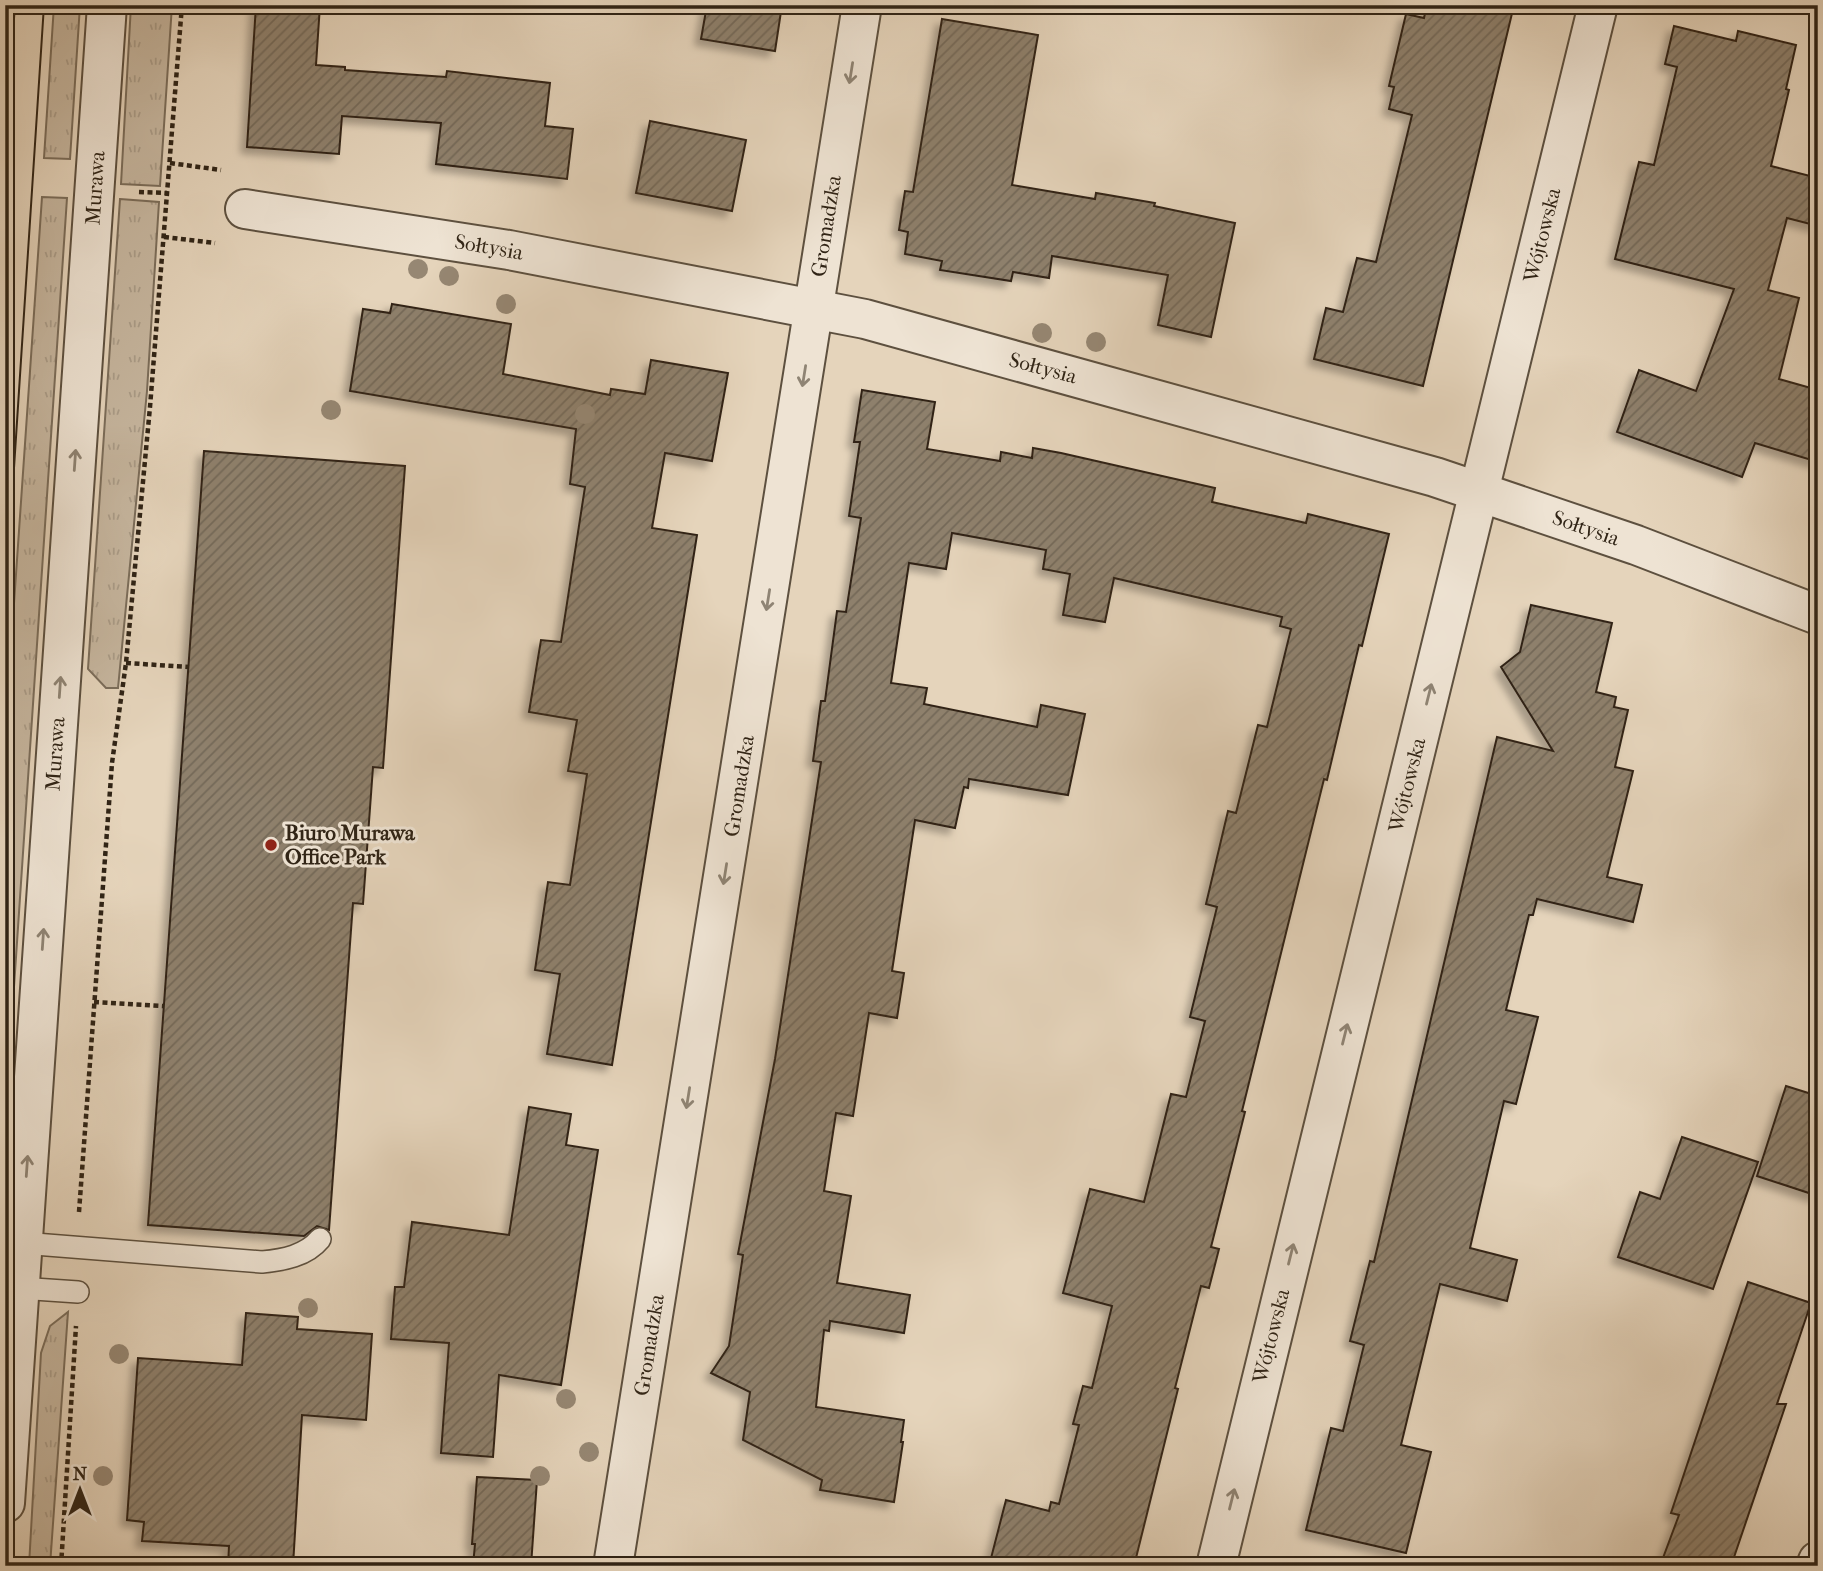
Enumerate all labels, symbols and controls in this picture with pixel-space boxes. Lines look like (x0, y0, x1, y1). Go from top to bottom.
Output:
one-way arrow (844, 61, 857, 84)
street label: Murawa (80, 150, 110, 226)
street label: Gromadzka (806, 173, 846, 279)
street label: Wójtowska (1518, 185, 1565, 286)
street label: Sołtysia (453, 229, 525, 265)
street label: Sołtysia (1006, 347, 1080, 389)
one-way arrow (797, 364, 810, 387)
one-way arrow (69, 449, 82, 472)
street label: Sołtysia (1549, 505, 1623, 551)
one-way arrow (761, 589, 774, 611)
one-way arrow (54, 676, 67, 699)
one-way arrow (1423, 683, 1436, 706)
street label: Murawa (40, 716, 70, 792)
street label: Gromadzka (719, 733, 759, 839)
street label: Wójtowska (1383, 735, 1430, 836)
place label: Biuro Murawa Office Park (285, 821, 416, 869)
marker: Biuro Murawa Office Park (263, 837, 279, 853)
one-way arrow (718, 862, 731, 884)
one-way arrow (37, 928, 50, 950)
one-way arrow (1339, 1023, 1352, 1045)
one-way arrow (681, 1086, 694, 1109)
one-way arrow (21, 1154, 34, 1177)
one-way arrow (1285, 1244, 1298, 1266)
street label: Wójtowska (1247, 1286, 1294, 1387)
street label: Gromadzka (629, 1292, 669, 1398)
north arrow (46, 1456, 116, 1526)
text: N (73, 1463, 88, 1485)
one-way arrow (1226, 1489, 1239, 1511)

